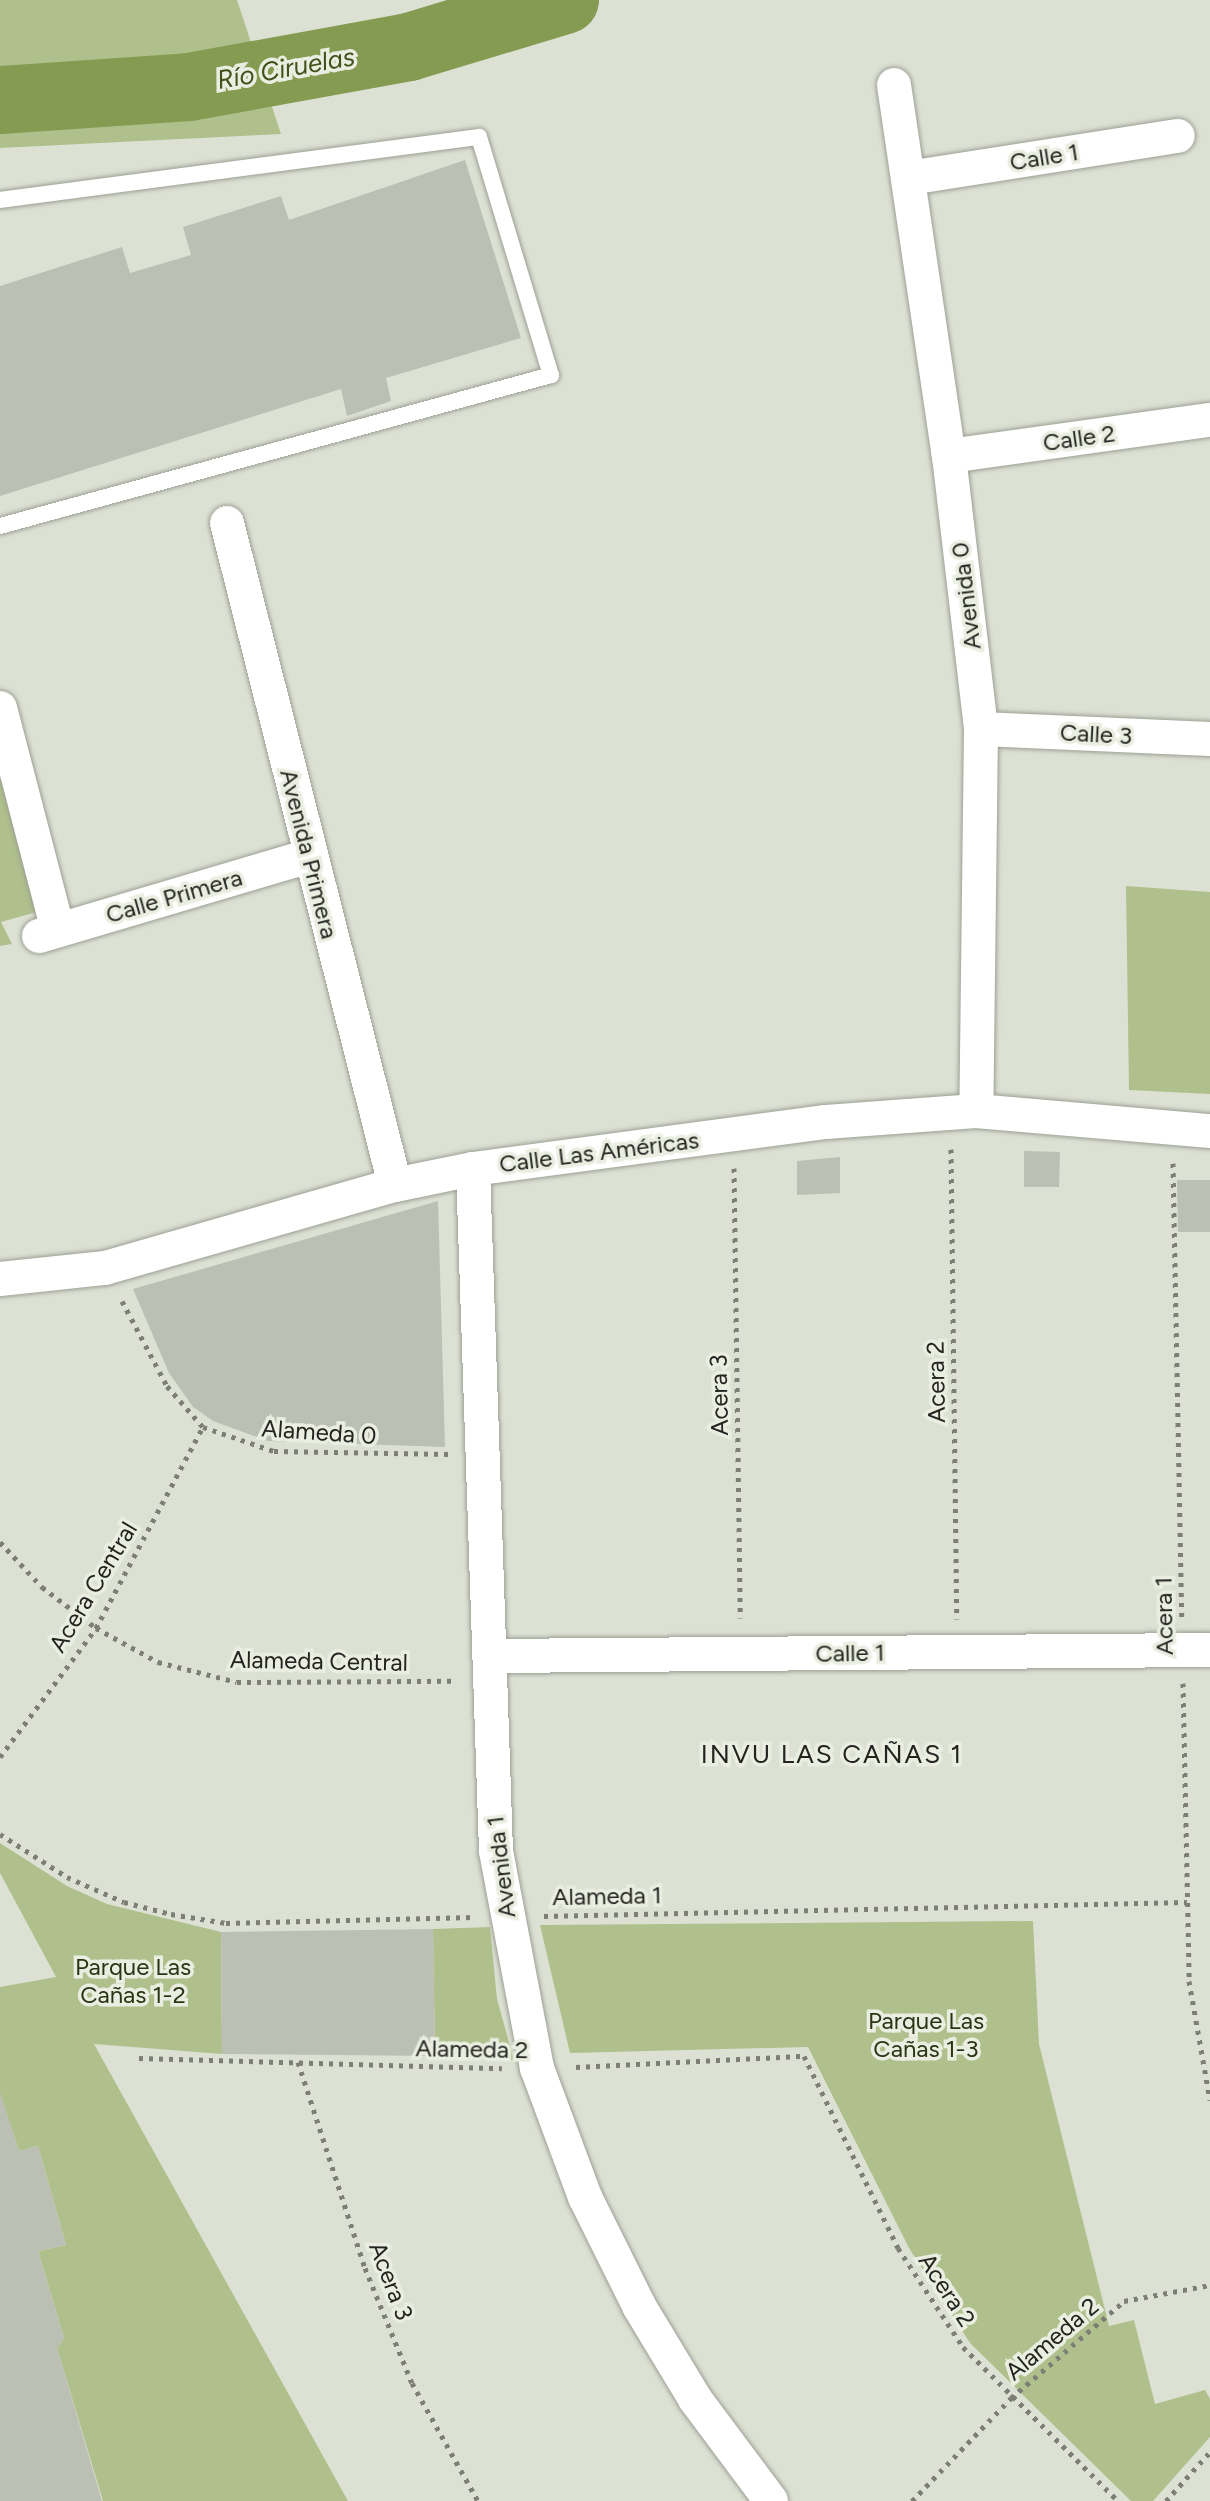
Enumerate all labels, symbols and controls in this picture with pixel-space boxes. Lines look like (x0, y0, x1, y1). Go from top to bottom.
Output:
water label: Río Ciruelas (215, 42, 357, 96)
street label: Calle 1 (1008, 137, 1080, 177)
street label: Calle 2 (1041, 419, 1117, 457)
street label: Avenida 0 (945, 541, 987, 651)
street label: Calle 3 (1059, 718, 1133, 750)
street label: Avenida Primera (274, 766, 344, 942)
street label: Calle Primera (103, 863, 245, 929)
street label: Calle Las Américas (498, 1125, 700, 1179)
street label: Acera 2 (921, 1341, 951, 1423)
street label: Acera 3 (704, 1354, 734, 1436)
street label: Alameda 0 (261, 1414, 377, 1450)
street label: Acera Central (43, 1517, 143, 1657)
street label: Acera 1 (1149, 1577, 1179, 1655)
street label: Calle 1 (815, 1638, 885, 1668)
street label: Alameda Central (230, 1645, 408, 1677)
district label: INVU LAS CAÑAS 1 (701, 1739, 963, 1771)
street label: Avenida 1 (480, 1814, 522, 1920)
street label: Alameda 1 (552, 1881, 662, 1911)
park label: Parque Las Cañas 1-2 (75, 1953, 191, 2009)
park label: Parque Las Cañas 1-3 (868, 2007, 984, 2063)
street label: Alameda 2 (415, 2034, 529, 2064)
street label: Acera 3 (363, 2238, 419, 2324)
street label: Acera 2 (913, 2248, 981, 2332)
street label: Alameda 2 (999, 2292, 1105, 2386)

